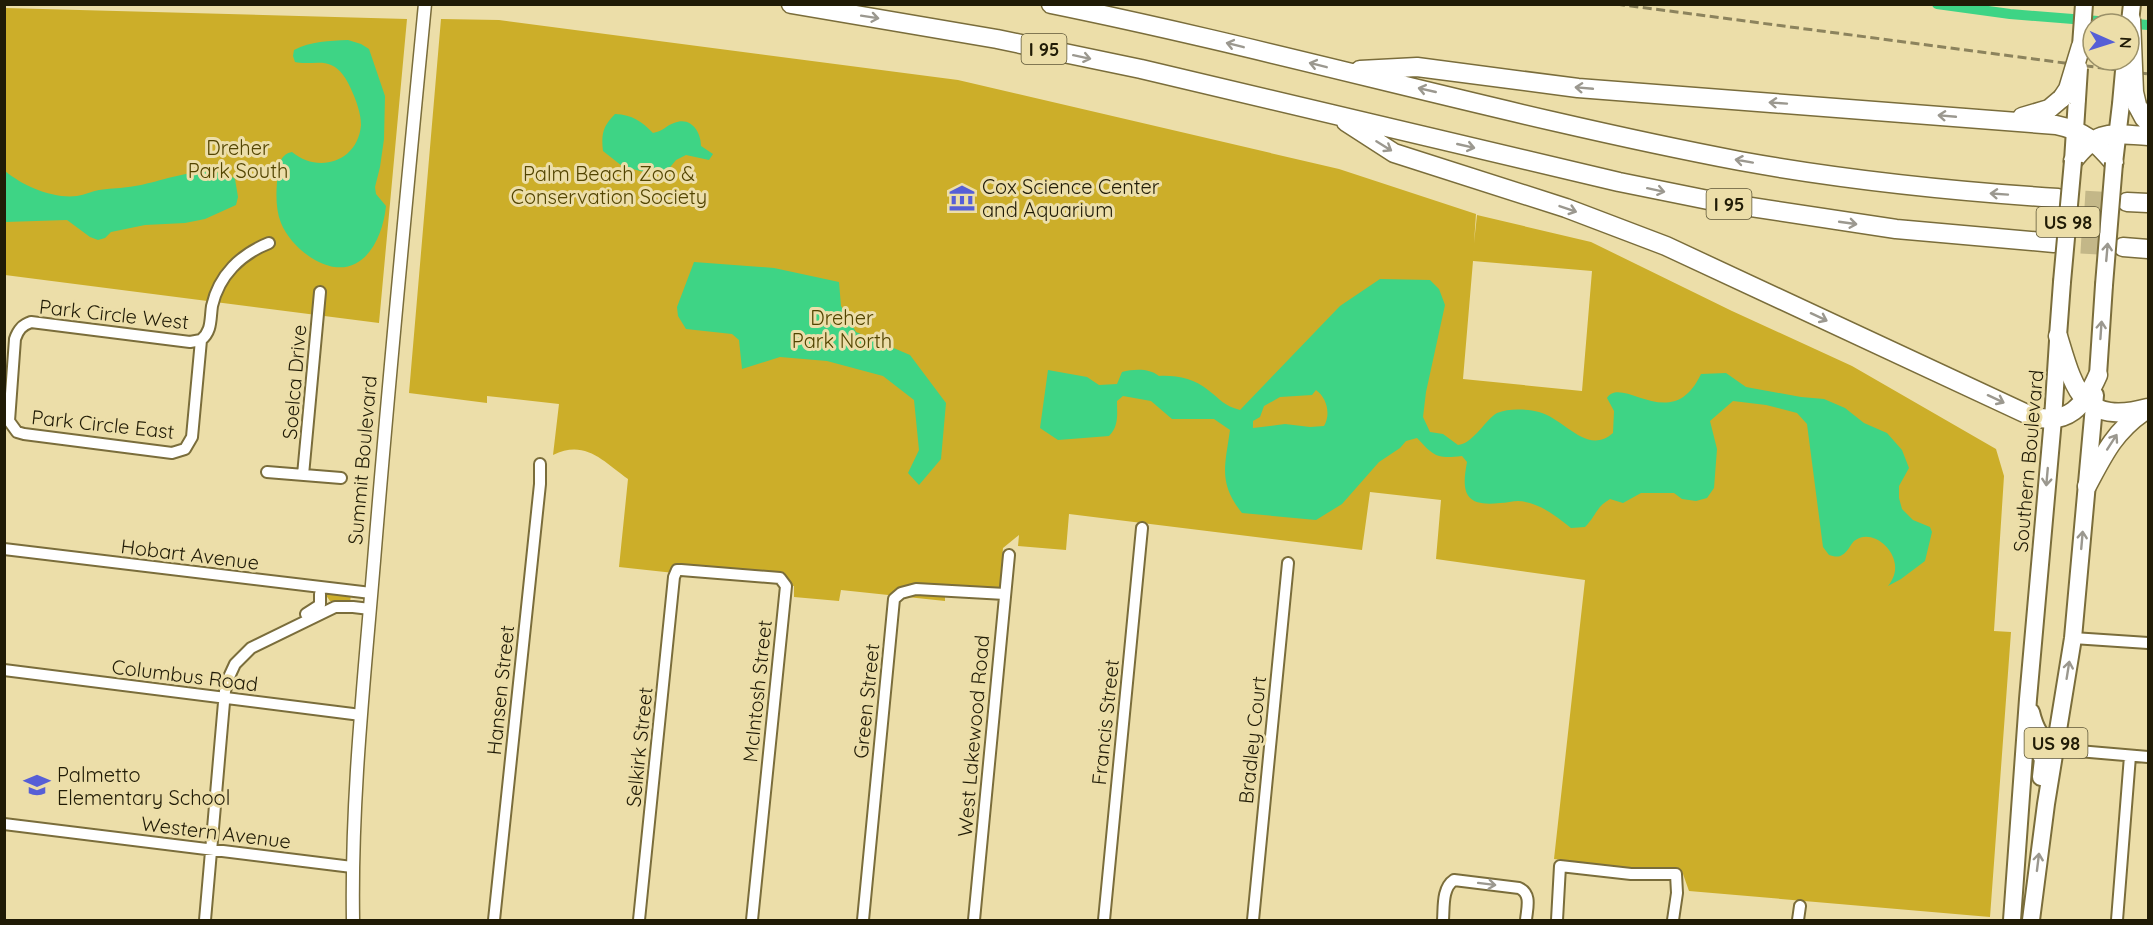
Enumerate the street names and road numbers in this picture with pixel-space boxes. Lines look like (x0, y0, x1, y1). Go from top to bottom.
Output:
road number: I 95 (1022, 34, 1066, 64)
road number: I 95 (1706, 189, 1752, 219)
road number: US 98 (2036, 207, 2100, 237)
street label: Park Circle West (38, 294, 190, 334)
street label: Soelca Drive (277, 324, 311, 440)
street label: Southern Boulevard (2008, 369, 2048, 553)
street label: Summit Boulevard (342, 374, 382, 546)
street label: Park Circle East (30, 404, 176, 444)
street label: Hobart Avenue (119, 533, 261, 575)
street label: McIntosh Street (737, 618, 777, 763)
street label: Hansen Street (481, 624, 519, 756)
street label: West Lakewood Road (952, 634, 994, 838)
street label: Green Street (848, 642, 884, 760)
street label: Columbus Road (110, 654, 260, 696)
street label: Francis Street (1086, 658, 1124, 786)
street label: Bradley Court (1233, 675, 1271, 805)
street label: Selkirk Street (620, 685, 658, 808)
road number: US 98 (2024, 728, 2088, 758)
street label: Western Avenue (140, 810, 292, 854)

